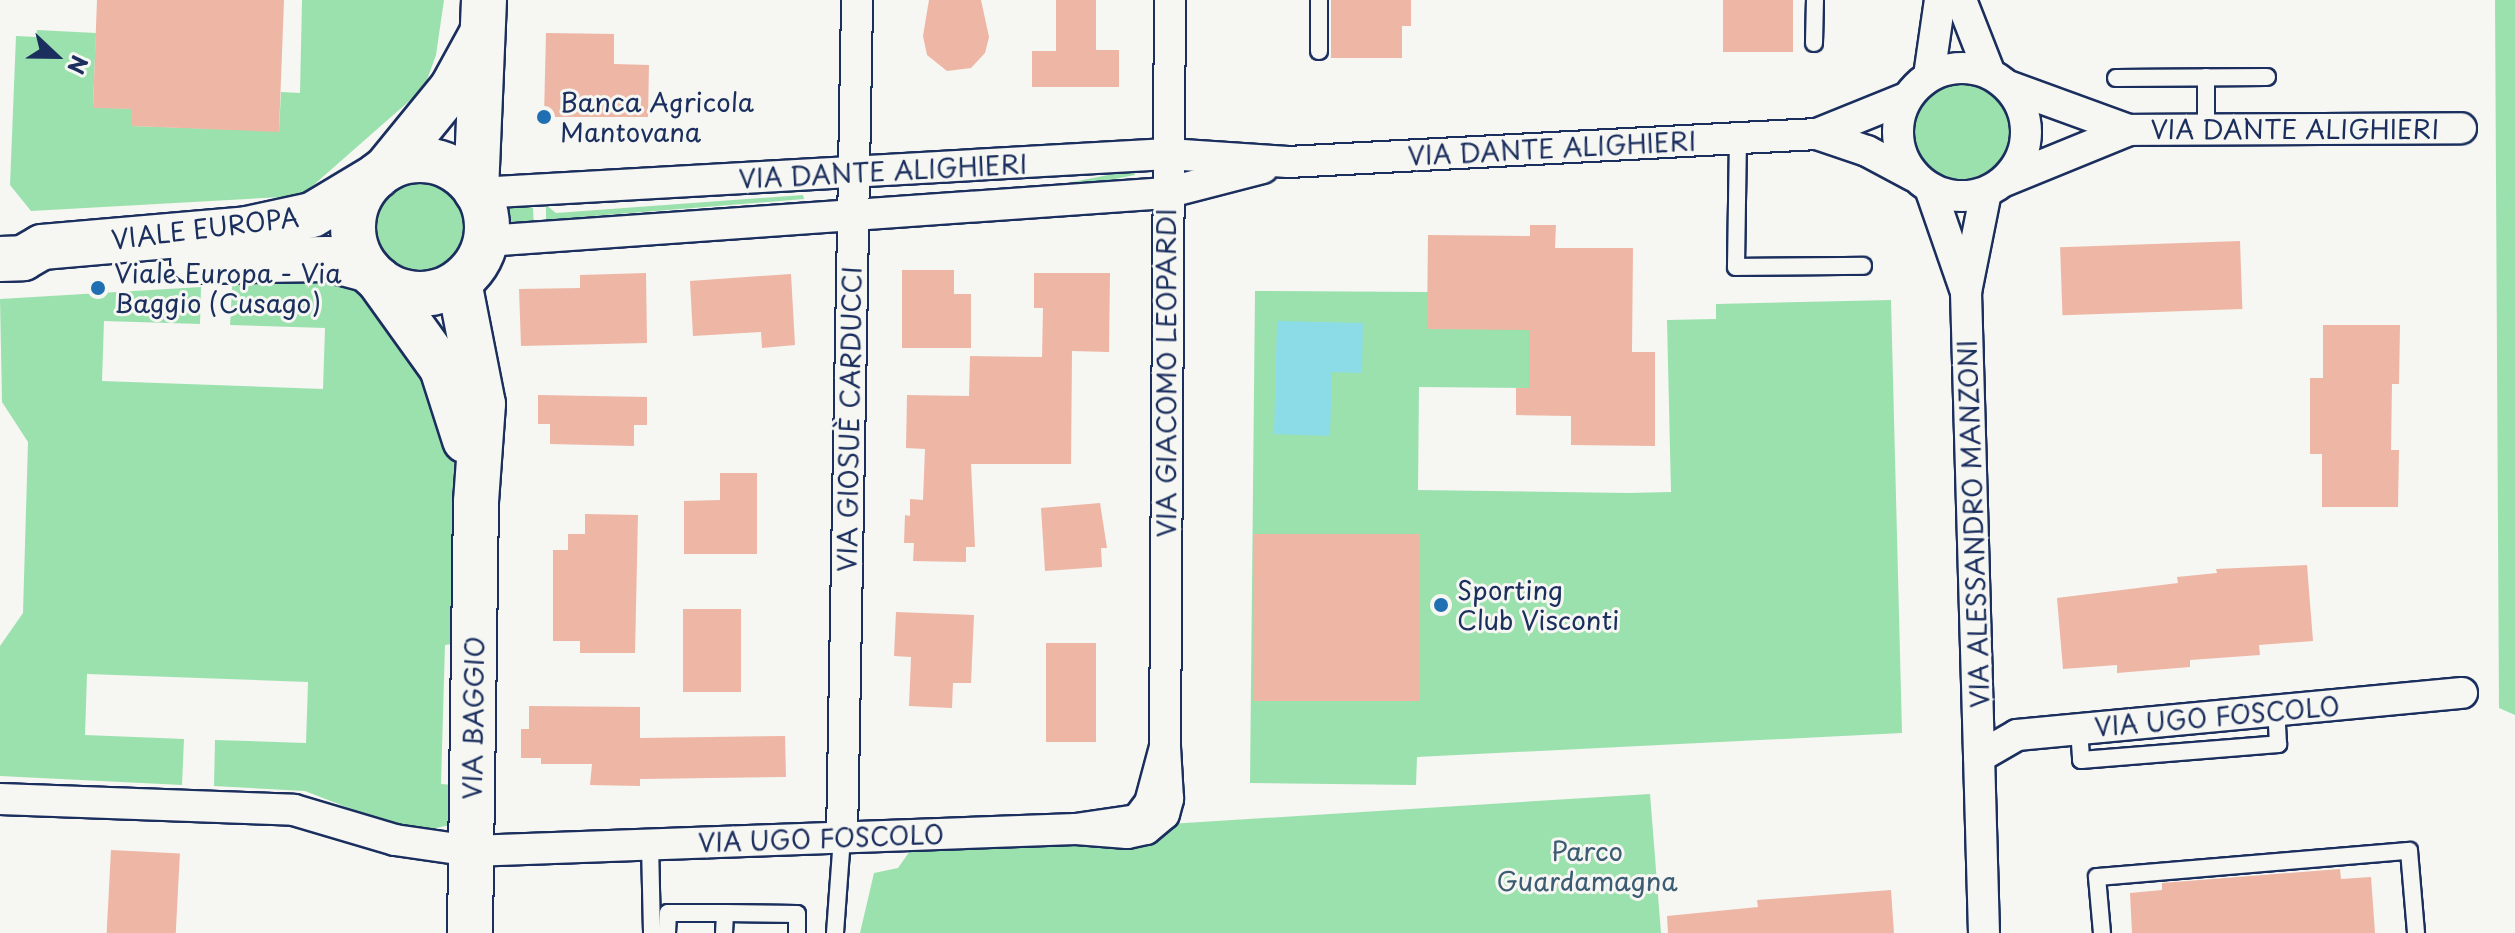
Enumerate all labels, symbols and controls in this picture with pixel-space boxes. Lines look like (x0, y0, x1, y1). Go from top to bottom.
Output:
north arrow (16, 16, 96, 96)
text: N (60, 51, 97, 79)
place label: Banca Agricola Mantovana (560, 86, 754, 148)
marker: Banca Agricola Mantovana (535, 108, 553, 126)
street label: VIA DANTE ALIGHIERI (2149, 113, 2441, 145)
street label: VIA DANTE ALIGHIERI (1406, 125, 1698, 171)
street label: VIA DANTE ALIGHIERI (737, 148, 1029, 194)
street label: VIALE EUROPA (108, 201, 302, 255)
street label: VIA GIACOMO LEOPARDI (1150, 209, 1182, 537)
place label: Viale Europa - Via Baggio (Cusago) (114, 257, 344, 318)
street label: VIA GIOSUÈ CARDUCCI (831, 265, 867, 573)
marker: Viale Europa - Via Baggio (Cusago) (89, 279, 107, 297)
street label: VIA ALESSANDRO MANZONI (1951, 336, 1995, 712)
place label: Sporting Club Visconti (1457, 574, 1619, 636)
marker: Sporting Club Visconti (1432, 596, 1450, 614)
street label: VIA BAGGIO (456, 635, 490, 801)
street label: VIA UGO FOSCOLO (2090, 689, 2344, 743)
street label: VIA UGO FOSCOLO (695, 818, 947, 858)
park label: Parco Guardamagna (1496, 835, 1678, 896)

